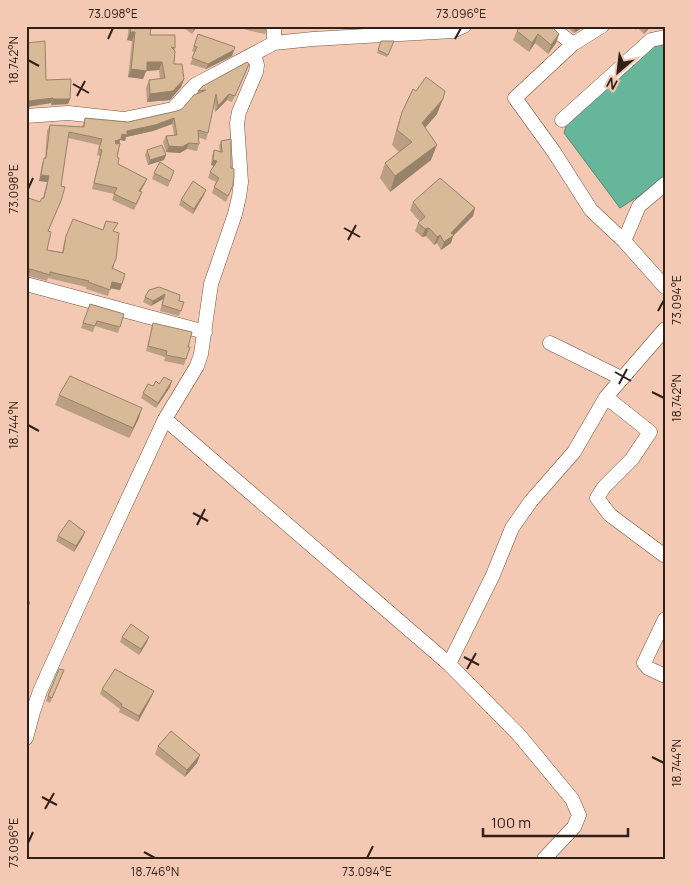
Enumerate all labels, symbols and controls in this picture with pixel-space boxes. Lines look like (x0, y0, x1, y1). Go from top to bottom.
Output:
text: 73.098°E (88, 5, 138, 22)
text: 73.096°E (436, 5, 486, 22)
text: 18.742°N (5, 36, 22, 84)
north arrow (594, 48, 644, 98)
text: N (603, 73, 621, 95)
text: 73.098°E (5, 164, 22, 214)
text: 73.094°E (668, 275, 685, 325)
text: 18.742°N (668, 374, 685, 422)
text: 18.744°N (5, 401, 22, 449)
text: 18.744°N (668, 739, 685, 787)
scale bar (483, 805, 628, 837)
text: 100 m (491, 812, 531, 833)
text: 73.096°E (5, 818, 22, 868)
text: 18.746°N (131, 863, 179, 880)
text: 73.094°E (342, 863, 392, 880)

